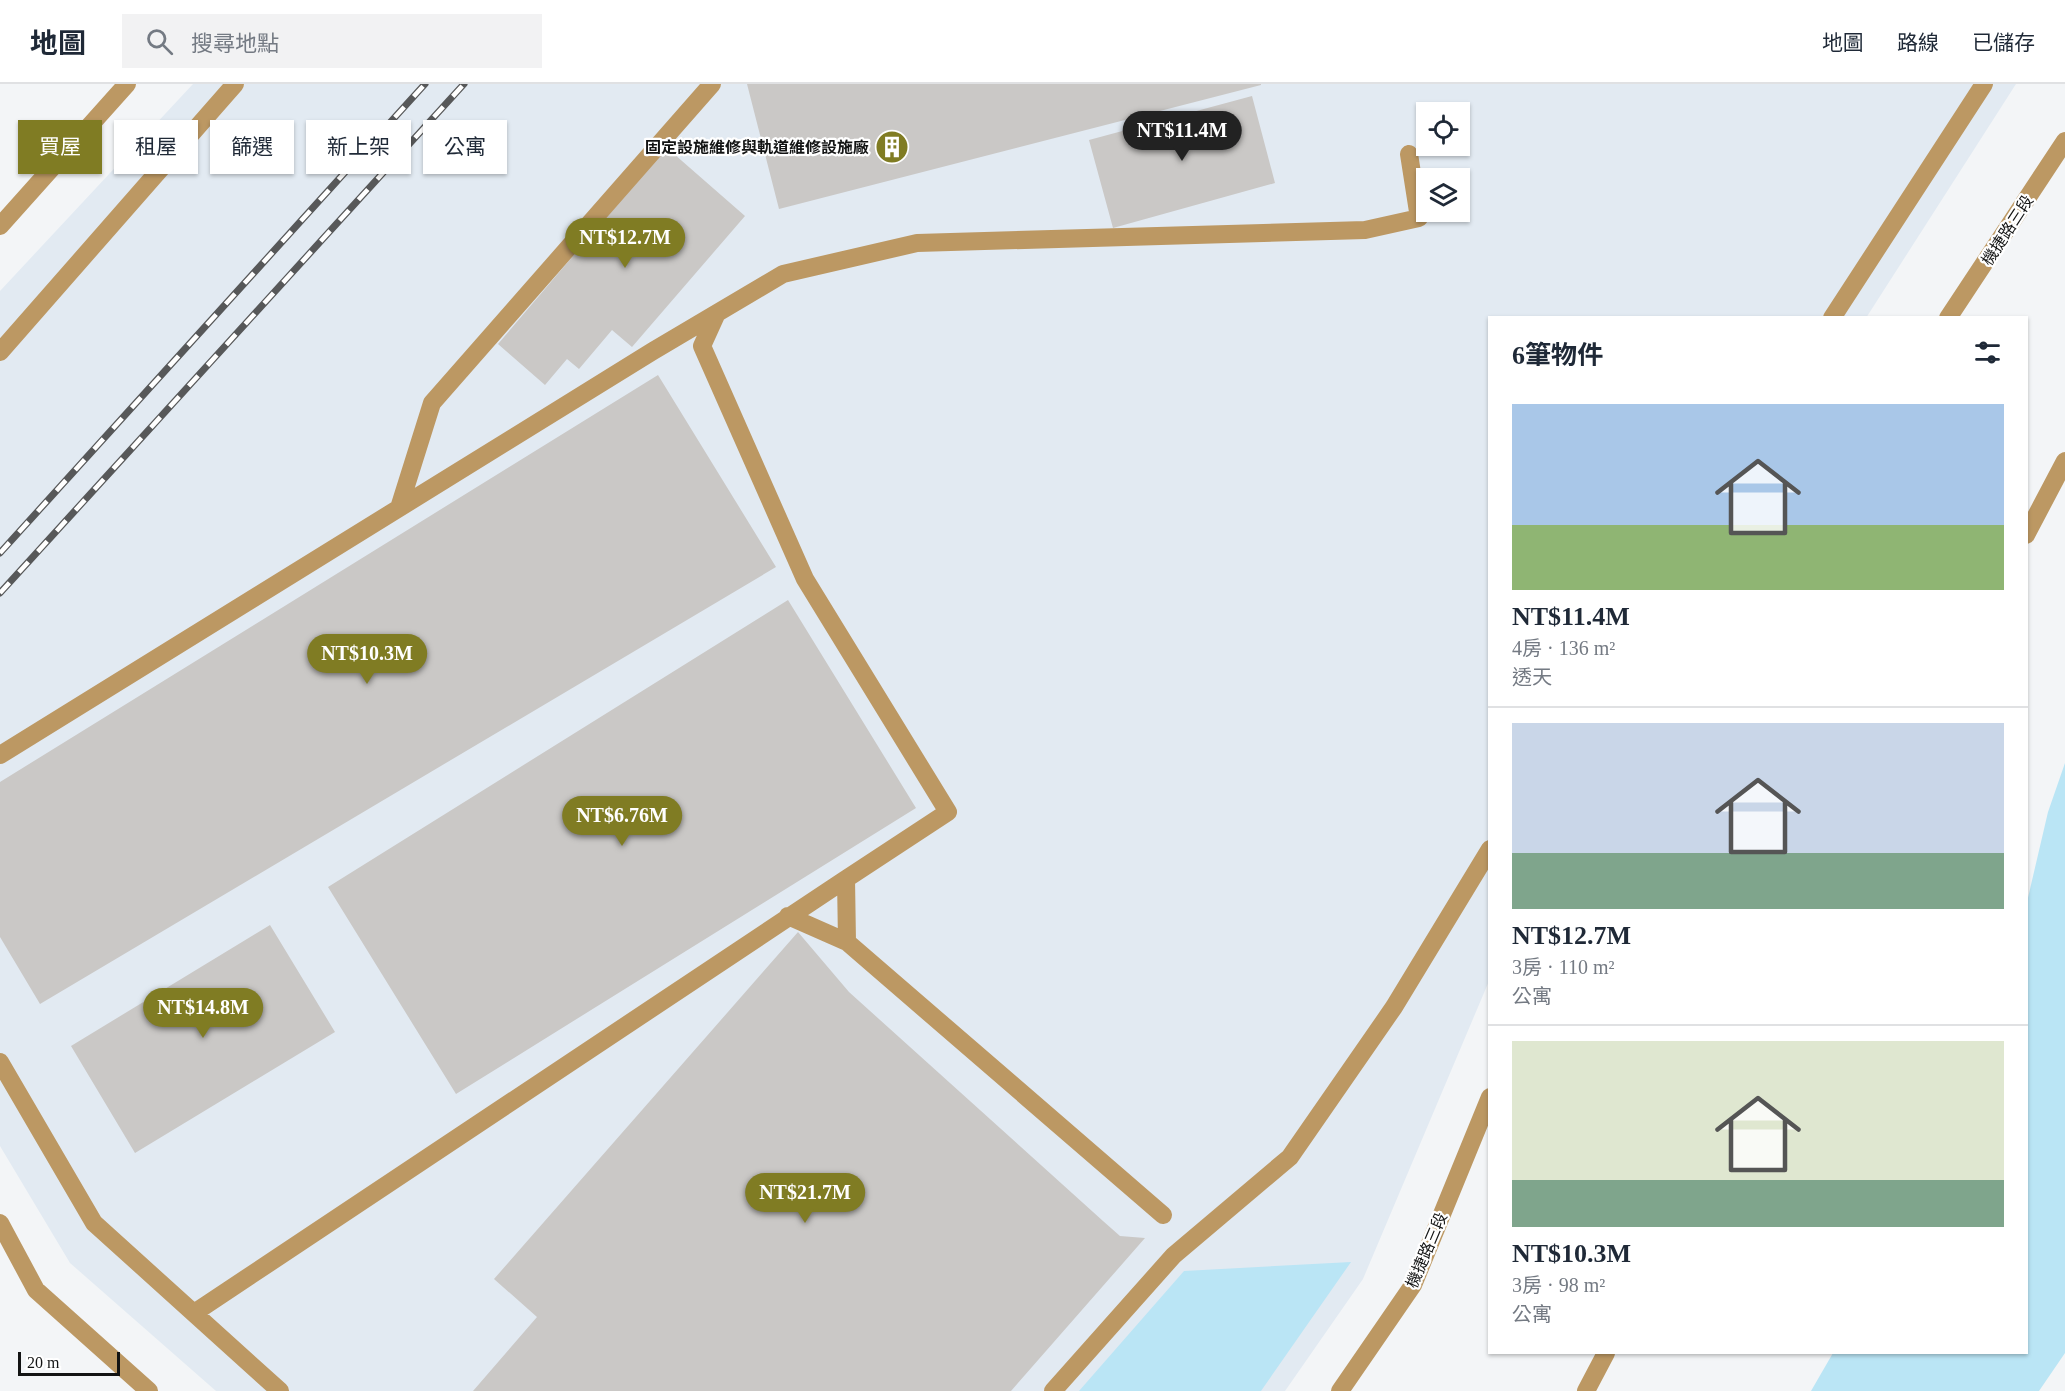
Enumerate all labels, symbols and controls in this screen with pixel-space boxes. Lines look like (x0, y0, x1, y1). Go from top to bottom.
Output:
search box (122, 14, 542, 68)
icon: search (143, 25, 176, 58)
text: 地圖 (30, 28, 86, 59)
text: 搜尋地點 (191, 31, 279, 56)
text: 地圖 (1822, 31, 1864, 55)
text: 路線 (1897, 31, 1939, 55)
text: 已儲存 (1972, 31, 2035, 55)
map controls (1416, 102, 1470, 222)
button: locate (1416, 102, 1470, 156)
pin: NT$11.4M (1120, 111, 1244, 162)
text: NT$11.4M (1137, 119, 1227, 141)
chip: 買屋 (18, 120, 102, 174)
chip: 租屋 (114, 120, 198, 174)
chip: 篩選 (210, 120, 294, 174)
chip: 新上架 (306, 120, 411, 174)
chip: 公寓 (423, 120, 507, 174)
building icon: 固定設施維修與軌道維修設施廠 (874, 129, 910, 165)
place label: 固定設施維修與軌道維修設施廠 (645, 138, 869, 156)
button: layers (1416, 168, 1470, 222)
street label: 機捷路三段 (1979, 192, 2036, 268)
pin: NT$12.7M (563, 218, 687, 269)
text: NT$12.7M (579, 226, 671, 248)
icon: filters (1971, 336, 2004, 369)
text: 6筆物件 (1512, 341, 1603, 370)
icon: home (1704, 443, 1812, 551)
text: NT$11.4M (1512, 602, 1630, 631)
pin: NT$10.3M (305, 634, 429, 685)
text: 4房 · 136 m² (1512, 637, 1615, 659)
text: NT$10.3M (321, 642, 413, 664)
text: 透天 (1512, 666, 1552, 688)
icon: home (1704, 762, 1812, 870)
pin: NT$6.76M (560, 796, 684, 847)
text: NT$6.76M (576, 804, 668, 826)
text: NT$12.7M (1512, 921, 1631, 950)
text: 3房 · 110 m² (1512, 956, 1614, 978)
text: 公寓 (1512, 985, 1552, 1007)
pin: NT$14.8M (141, 988, 265, 1039)
text: NT$14.8M (157, 996, 249, 1018)
icon: home (1704, 1080, 1812, 1188)
pin: NT$21.7M (743, 1173, 867, 1224)
text: NT$21.7M (759, 1181, 851, 1203)
street label: 機捷路三段 (1403, 1210, 1450, 1290)
text: NT$10.3M (1512, 1239, 1631, 1268)
text: 3房 · 98 m² (1512, 1274, 1605, 1296)
text: 公寓 (1512, 1303, 1552, 1325)
scale bar (18, 1349, 120, 1376)
text: 20 m (27, 1354, 59, 1371)

